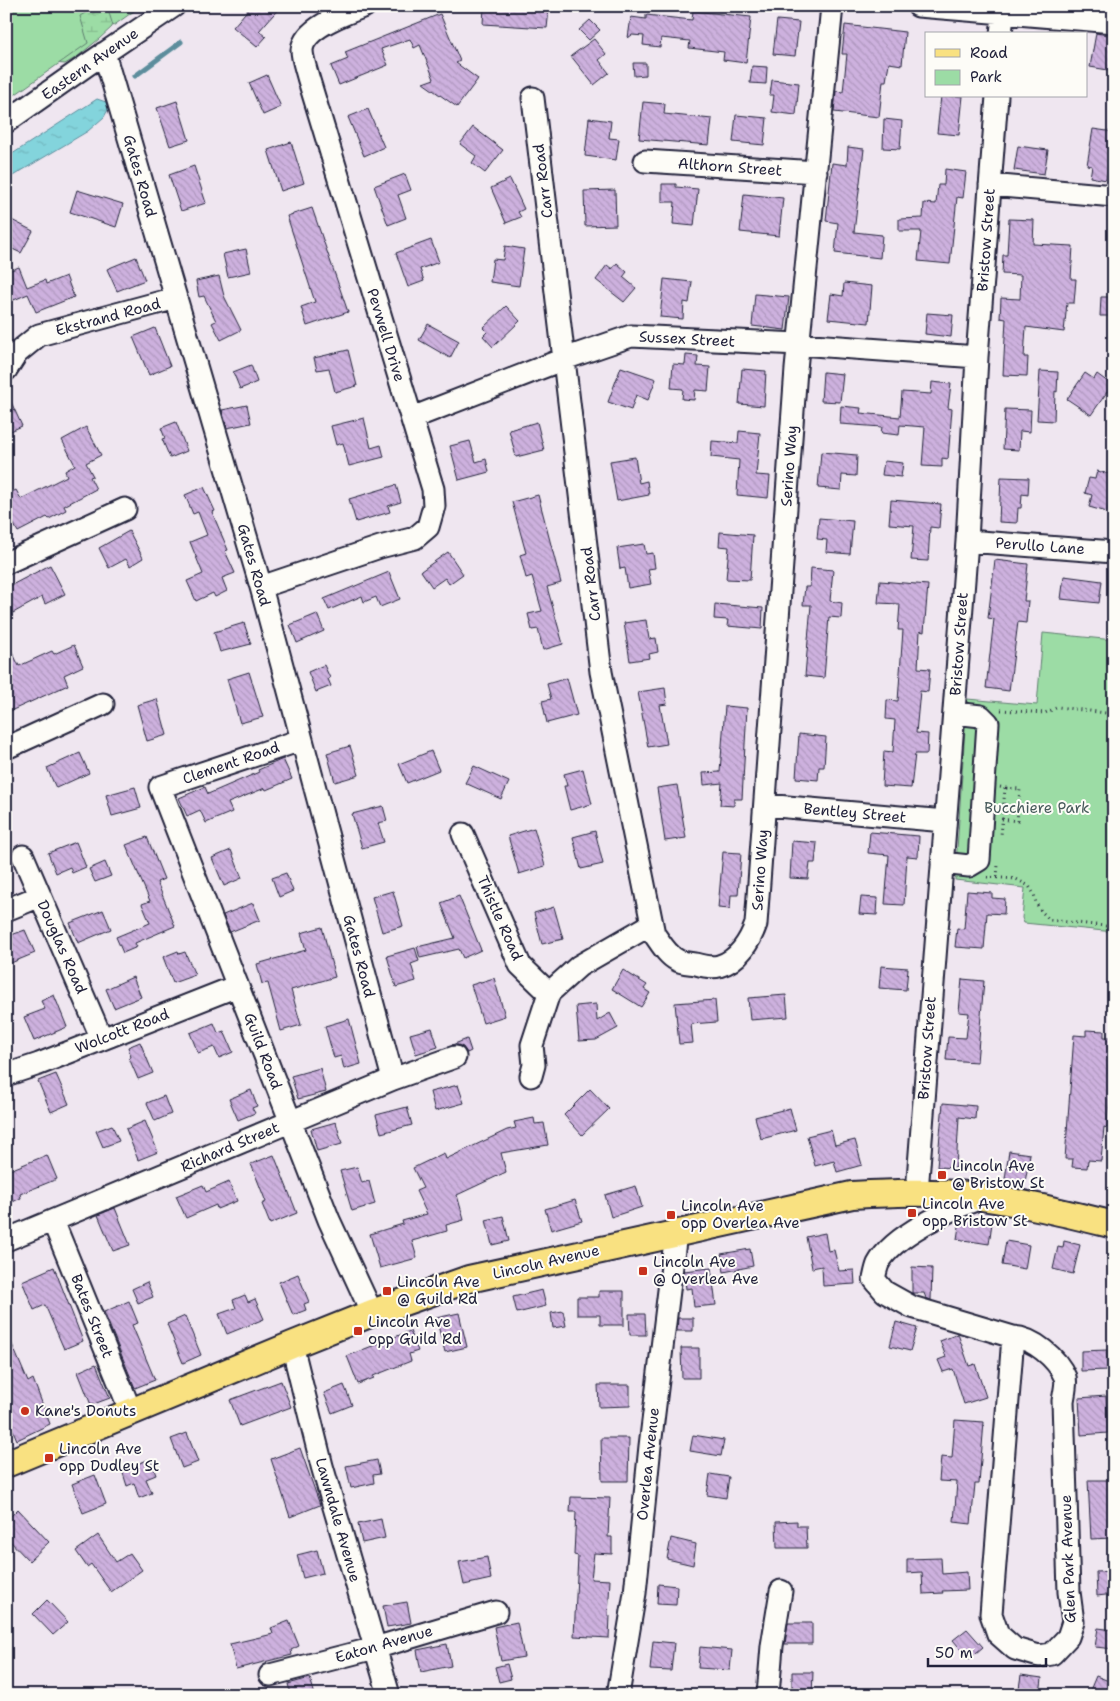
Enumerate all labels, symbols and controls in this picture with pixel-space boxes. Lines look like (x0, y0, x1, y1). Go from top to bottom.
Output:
street label: Eastern Avenue (38, 23, 142, 105)
legend (925, 32, 1088, 98)
text: Road (970, 43, 1008, 63)
text: Park (970, 67, 1002, 87)
street label: Gates Road (119, 132, 161, 220)
street label: Carr Road (528, 142, 557, 219)
street label: Althorn Street (677, 153, 783, 181)
street label: Bristow Street (972, 188, 1000, 292)
street label: Pevwell Drive (362, 286, 410, 384)
street label: Ekstrand Road (53, 293, 163, 341)
street label: Sussex Street (638, 326, 736, 352)
street label: Serino Way (776, 425, 802, 507)
street label: Gates Road (233, 521, 275, 609)
street label: Perullo Lane (995, 533, 1085, 559)
street label: Carr Road (576, 545, 605, 622)
street label: Bristow Street (945, 592, 973, 696)
street label: Clement Road (180, 737, 283, 789)
park label: Bucchiere Park (984, 798, 1090, 818)
street label: Bentley Street (803, 799, 907, 827)
street label: Serino Way (747, 829, 773, 911)
street label: Thistle Road (472, 872, 528, 964)
street label: Douglas Road (32, 897, 92, 997)
street label: Gates Road (338, 912, 380, 1000)
street label: Bristow Street (913, 996, 941, 1100)
street label: Wolcott Road (72, 1004, 172, 1058)
street label: Guild Road (239, 1010, 287, 1093)
street label: Richard Street (178, 1117, 282, 1177)
place label: Lincoln Ave @ Bristow St (952, 1156, 1044, 1193)
marker: Lincoln Ave @ Bristow St (936, 1169, 948, 1181)
place label: Lincoln Ave opp Bristow St (922, 1194, 1028, 1231)
place label: Lincoln Ave opp Overlea Ave (681, 1196, 800, 1233)
marker: Lincoln Ave opp Bristow St (906, 1207, 918, 1219)
marker: Lincoln Ave opp Overlea Ave (665, 1209, 677, 1221)
street label: Lincoln Avenue (491, 1240, 601, 1284)
place label: Lincoln Ave @ Overlea Ave (653, 1252, 759, 1289)
marker: Lincoln Ave @ Overlea Ave (637, 1265, 649, 1277)
street label: Bates Street (66, 1271, 118, 1361)
place label: Lincoln Ave @ Guild Rd (397, 1272, 480, 1309)
marker: Lincoln Ave @ Guild Rd (381, 1285, 393, 1297)
place label: Lincoln Ave opp Guild Rd (368, 1312, 462, 1349)
marker: Lincoln Ave opp Guild Rd (352, 1325, 364, 1337)
place label: Kane's Donuts (35, 1401, 136, 1421)
marker: Kane's Donuts (19, 1405, 31, 1417)
street label: Overlea Avenue (632, 1406, 664, 1522)
place label: Lincoln Ave opp Dudley St (59, 1439, 159, 1476)
marker: Lincoln Ave opp Dudley St (43, 1452, 55, 1464)
street label: Lawndale Avenue (311, 1455, 365, 1585)
street label: Glen Park Avenue (1056, 1494, 1080, 1624)
street label: Eaton Avenue (333, 1621, 435, 1667)
scale bar (928, 1636, 1045, 1668)
text: 50 m (935, 1643, 973, 1663)

